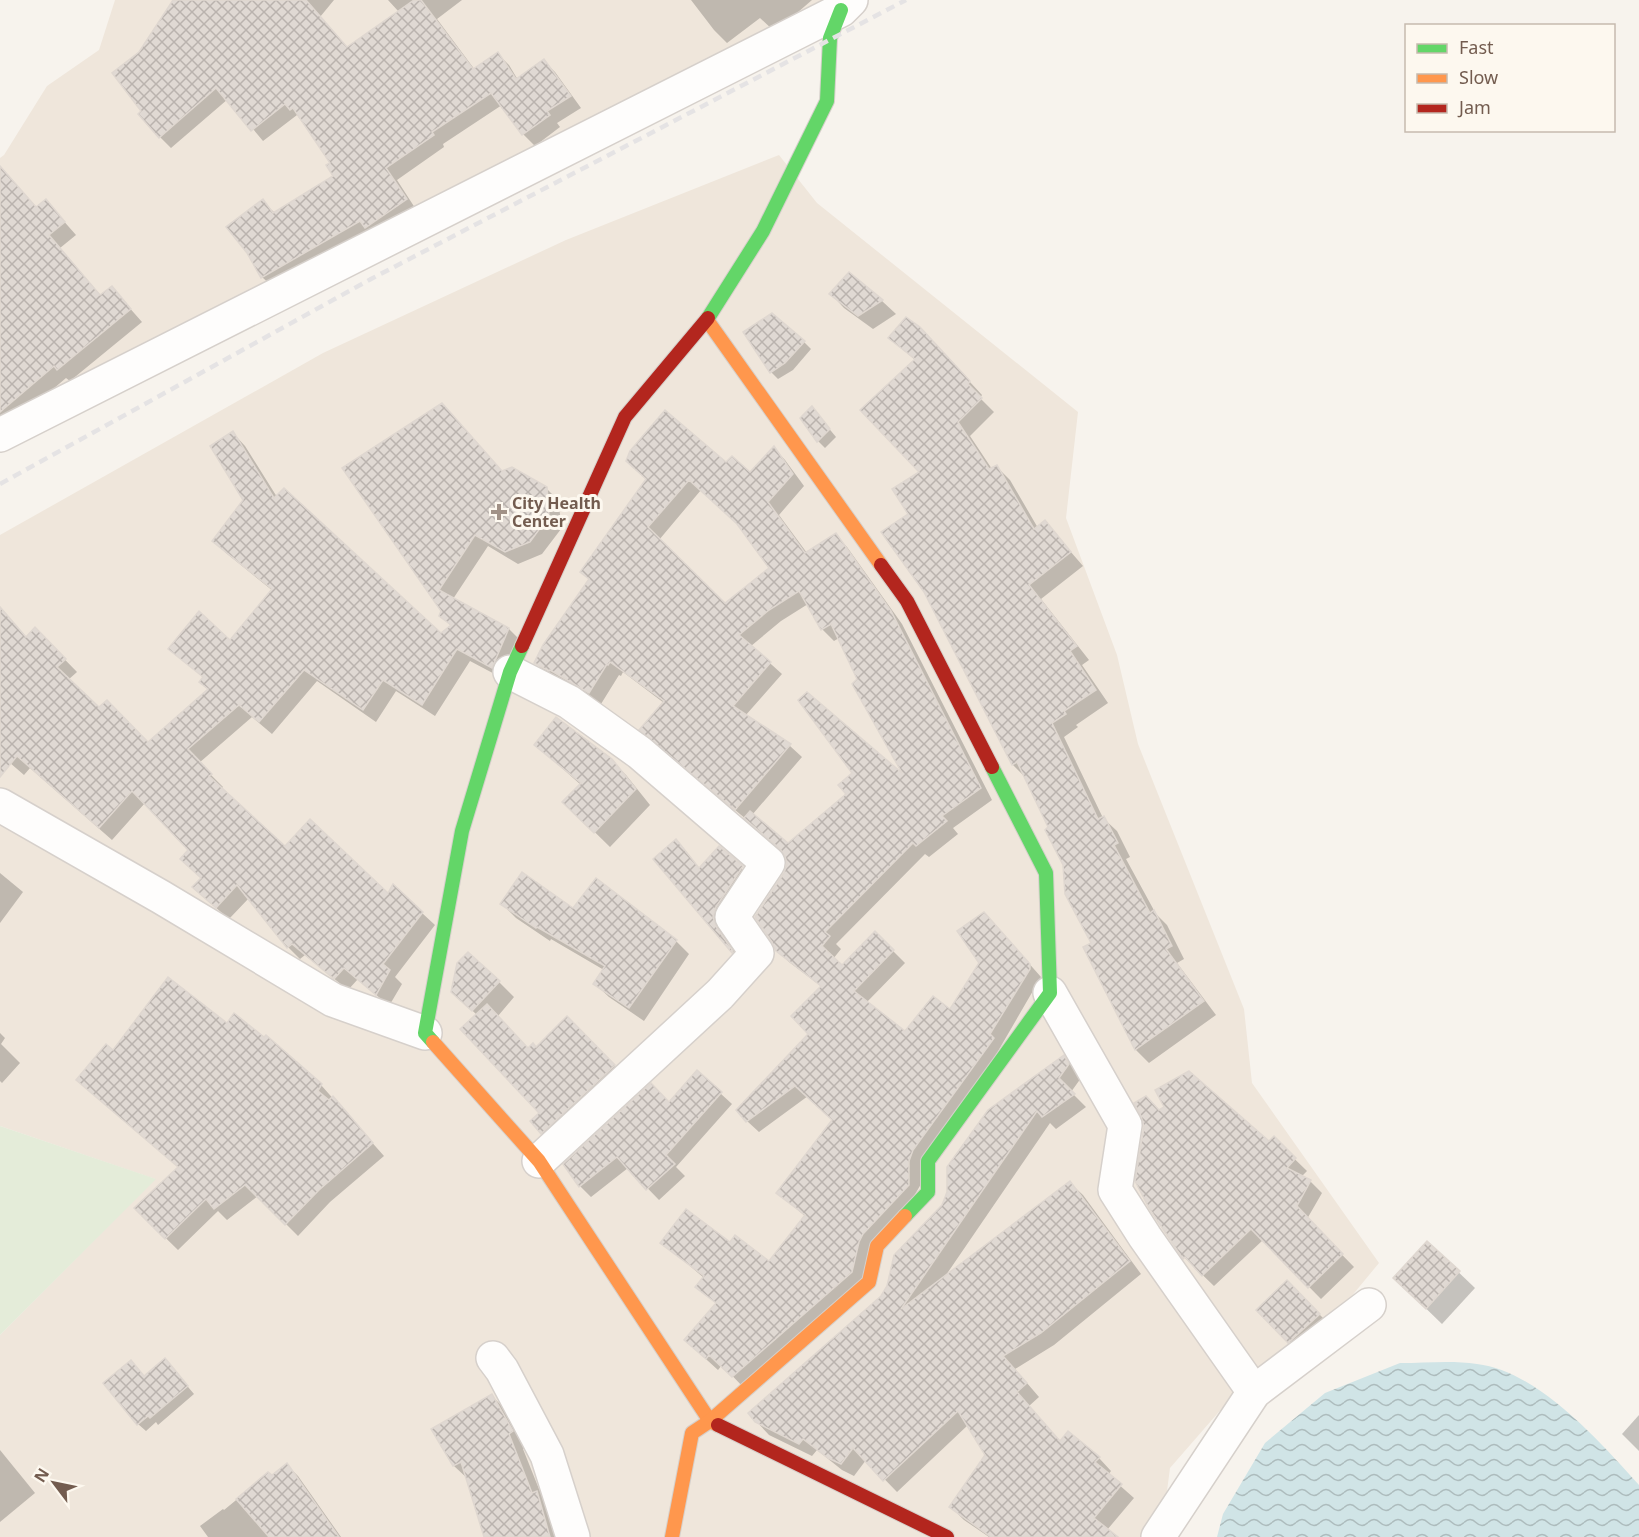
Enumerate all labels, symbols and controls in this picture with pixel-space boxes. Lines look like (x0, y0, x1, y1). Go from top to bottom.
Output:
legend (1405, 24, 1615, 132)
text: Fast (1459, 35, 1494, 59)
text: Slow (1459, 65, 1498, 89)
text: Jam (1457, 95, 1491, 119)
place label: City Health Center (512, 492, 601, 532)
marker: City Health Center (490, 503, 508, 521)
north arrow (24, 1453, 84, 1513)
text: N (29, 1464, 54, 1486)

